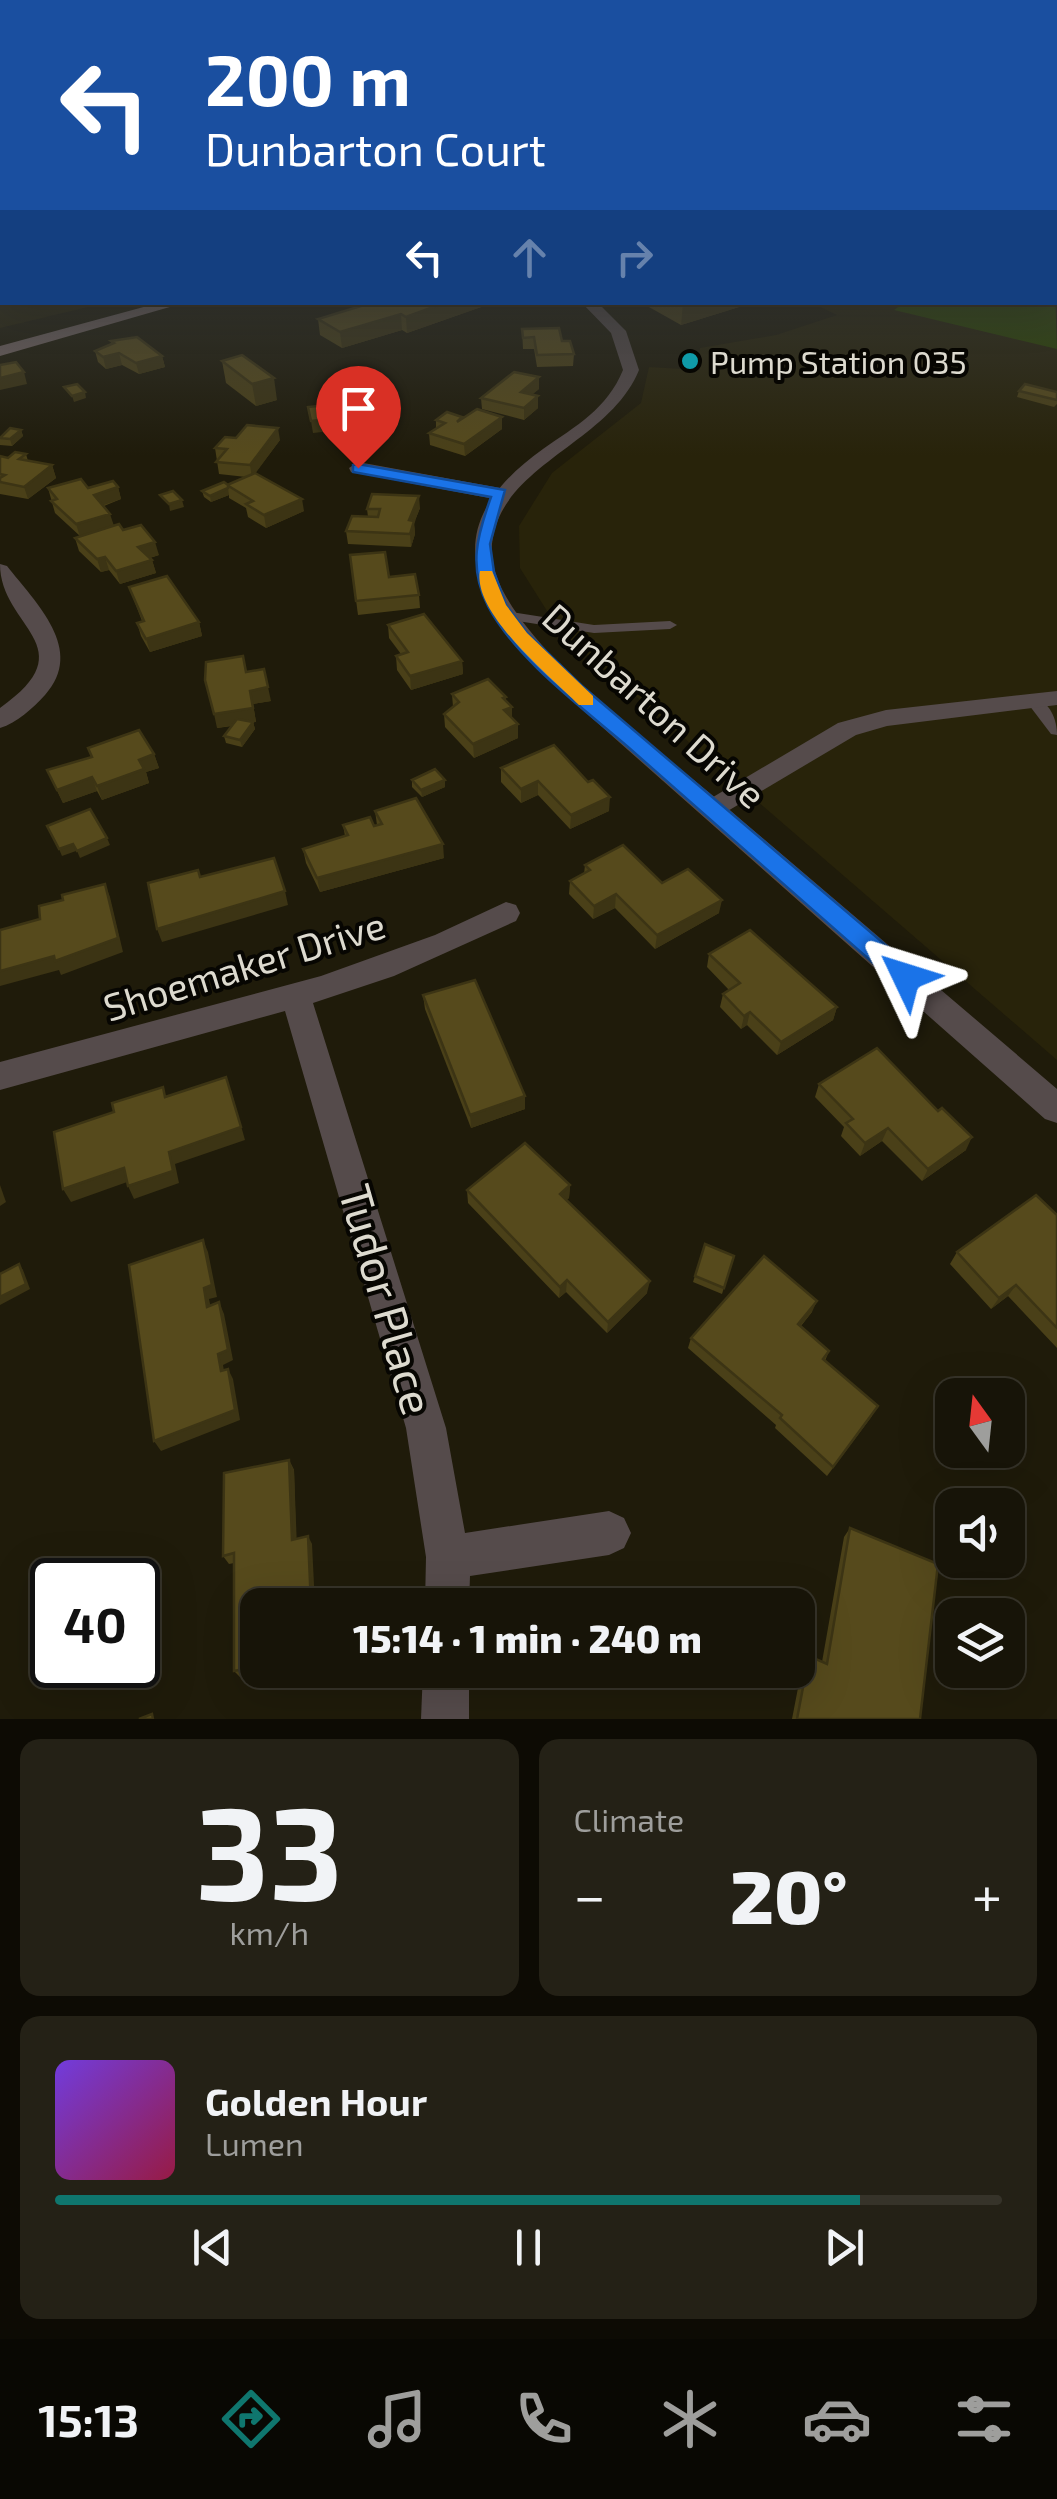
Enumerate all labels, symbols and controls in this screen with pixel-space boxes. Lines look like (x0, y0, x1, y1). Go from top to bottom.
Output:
text: 200 m (205, 36, 411, 120)
icon: left (40, 40, 170, 170)
text: Dunbarton Court (205, 121, 546, 175)
icon: left (397, 230, 452, 285)
icon: ahead (502, 230, 557, 285)
icon: right (607, 230, 662, 285)
place label: Pump Station 035 (710, 342, 967, 380)
marker: Pump Station 035 (679, 350, 701, 372)
pin (316, 366, 401, 469)
icon: arrive (331, 381, 386, 436)
street label: Dunbarton Drive (534, 593, 776, 817)
street label: Shoemaker Drive (98, 900, 390, 1030)
position arrow (854, 925, 958, 1029)
street label: Tudor Place (329, 1178, 447, 1420)
north arrow (935, 1378, 1025, 1468)
map controls (935, 1378, 1025, 1688)
button: sound (935, 1488, 1025, 1578)
speed limit sign: 40 (30, 1558, 160, 1688)
button: layers (935, 1598, 1025, 1688)
text: 15:14 · 1 min · 240 m (353, 1615, 702, 1661)
text: 33 (196, 1770, 343, 1926)
text: Climate (574, 1800, 684, 1838)
text: 20° (730, 1849, 848, 1939)
text: − (574, 1861, 606, 1927)
text: + (972, 1861, 1002, 1927)
text: km/h (230, 1913, 309, 1951)
text: Golden Hour (205, 2078, 427, 2124)
text: Lumen (205, 2124, 304, 2162)
icon: previous (185, 2220, 240, 2275)
icon: pause (501, 2220, 556, 2275)
icon: next (817, 2220, 872, 2275)
icon: directions (216, 2384, 286, 2454)
icon: music (362, 2384, 432, 2454)
icon: phone (509, 2384, 579, 2454)
icon: climate (655, 2384, 725, 2454)
icon: car (802, 2384, 872, 2454)
icon: filters (949, 2384, 1019, 2454)
text: 15:13 (38, 2392, 139, 2446)

